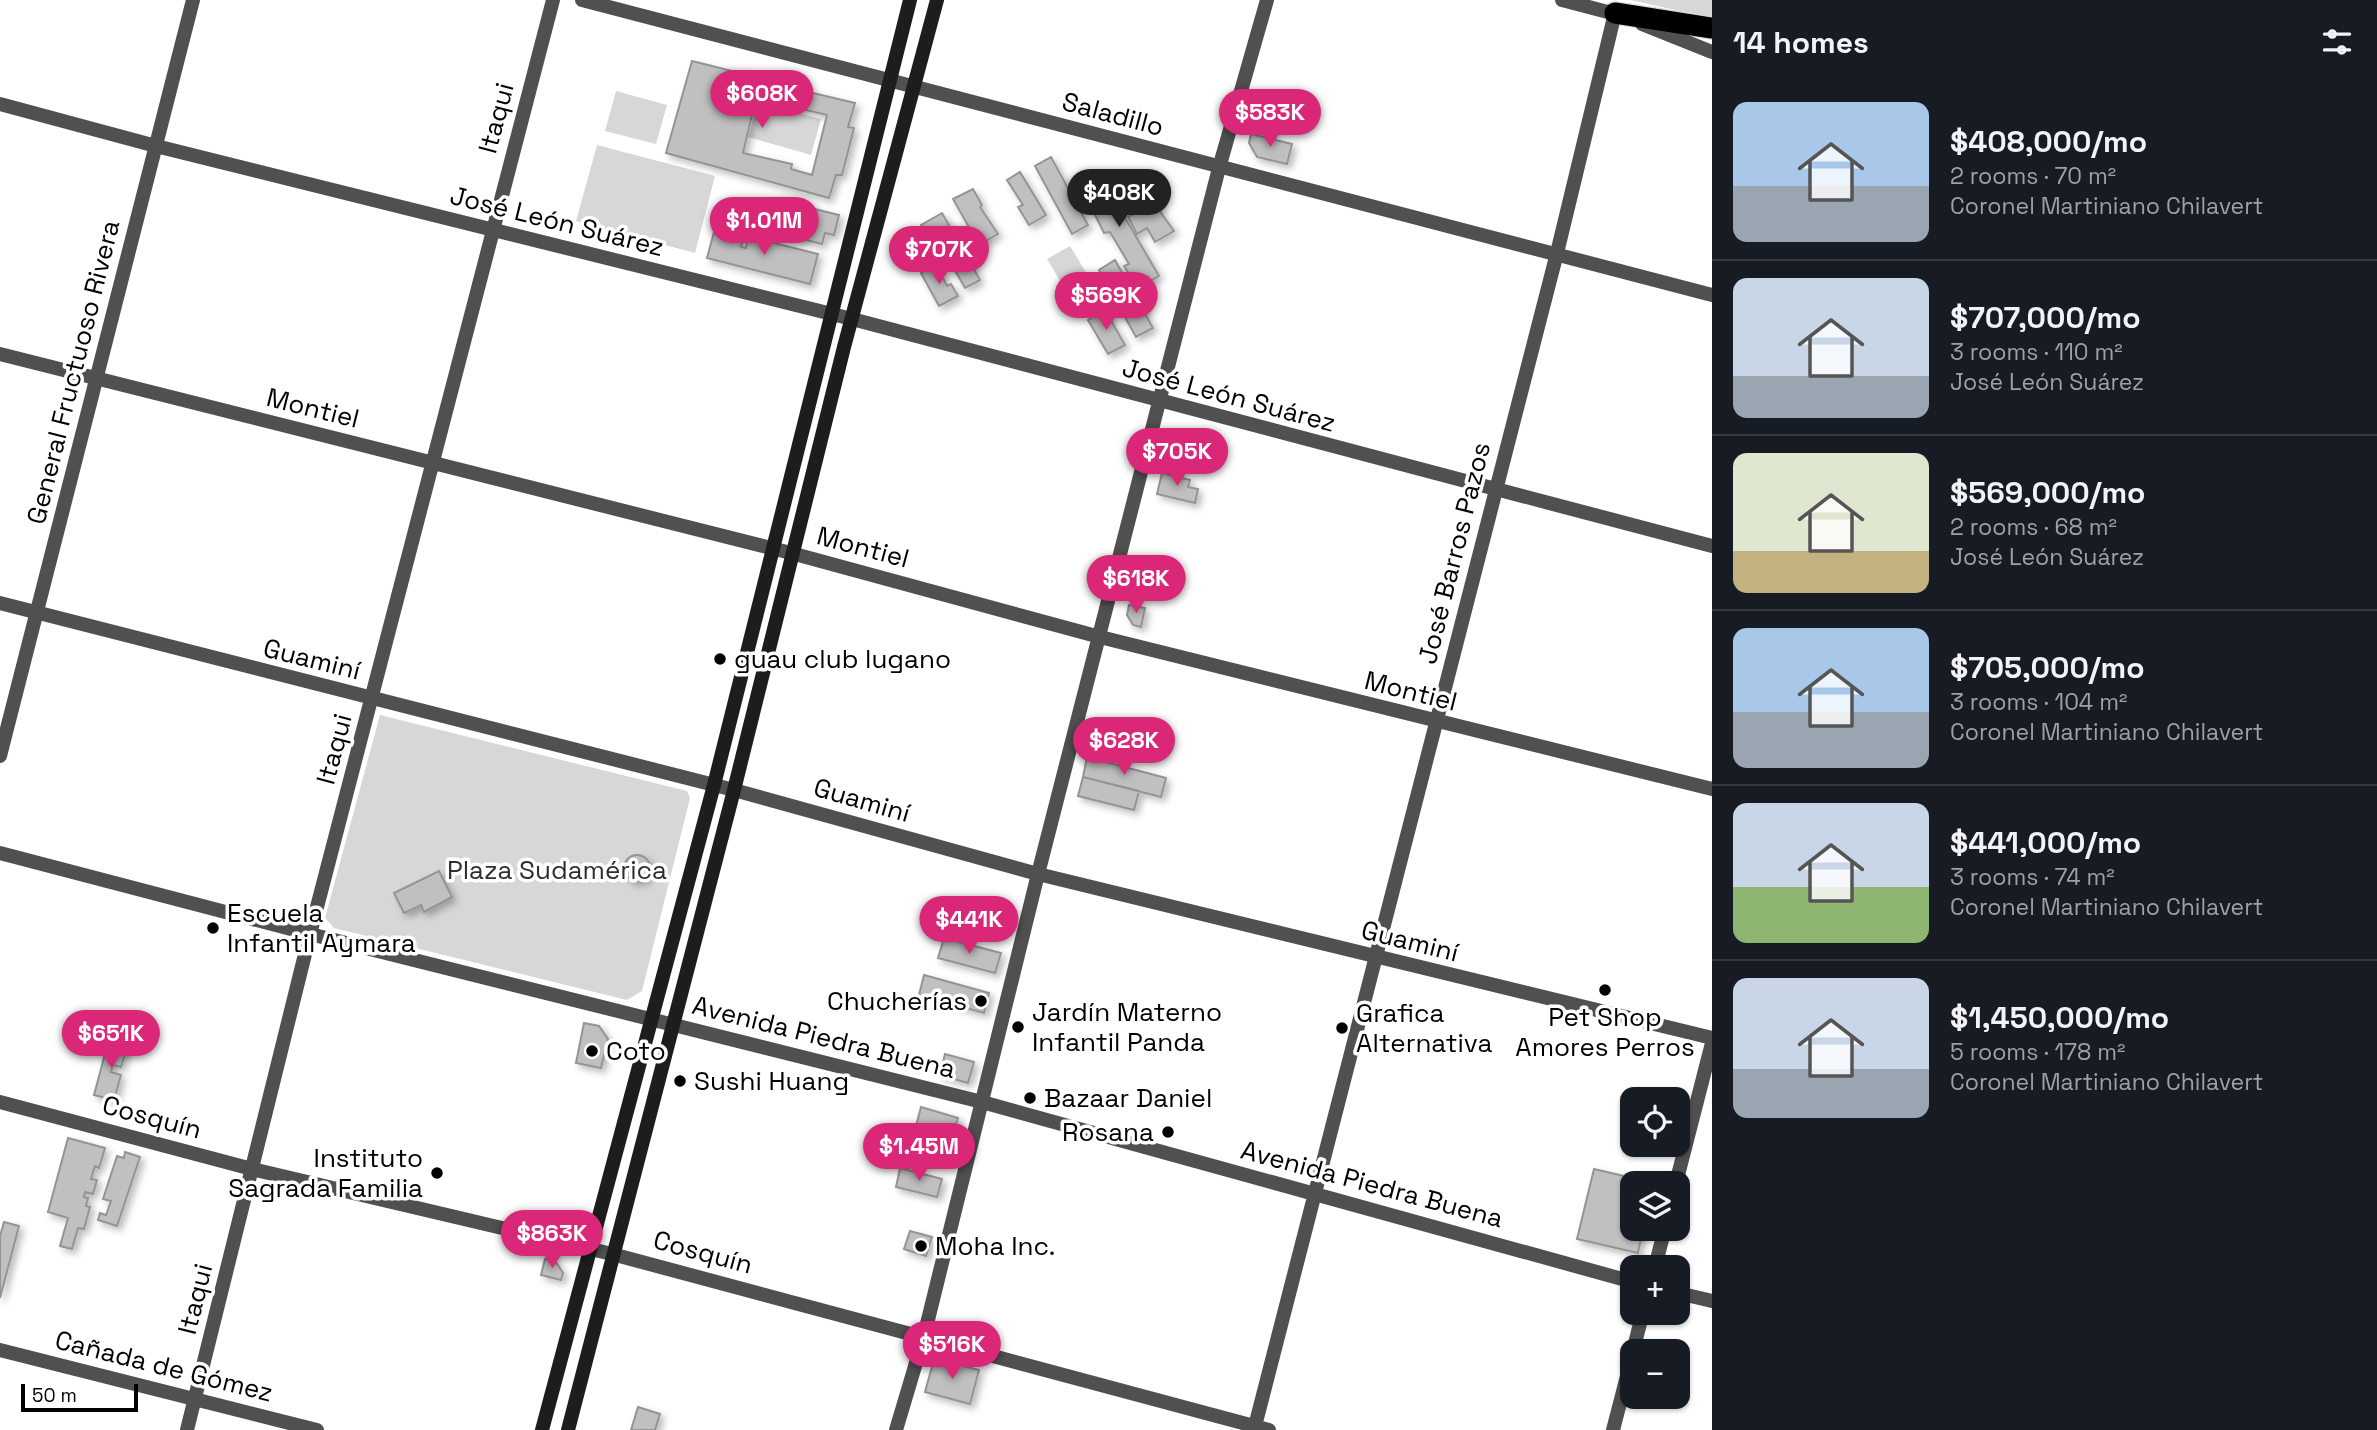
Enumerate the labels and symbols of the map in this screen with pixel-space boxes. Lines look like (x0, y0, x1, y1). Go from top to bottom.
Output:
pin: $608K (713, 71, 811, 130)
street label: Itaqui (470, 79, 522, 157)
street label: Saladillo (1058, 84, 1168, 144)
pin: $583K (1221, 90, 1319, 149)
pin: $408K (1070, 170, 1168, 229)
street label: José León Suárez (446, 178, 668, 264)
pin: $1.01M (707, 198, 821, 257)
street label: General Fructuoso Rivera (19, 216, 127, 528)
pin: $707K (890, 226, 988, 286)
pin: $569K (1057, 272, 1155, 332)
street label: José León Suárez (1119, 350, 1339, 440)
street label: Montiel (263, 380, 363, 436)
pin: $705K (1128, 428, 1226, 488)
street label: José Barros Pazos (1410, 439, 1498, 667)
street label: Montiel (813, 518, 913, 576)
pin: $618K (1087, 556, 1185, 615)
street label: Guaminí (260, 631, 365, 688)
place label: guau club lugano (734, 642, 951, 676)
marker: guau club lugano (712, 651, 728, 667)
street label: Montiel (1361, 663, 1461, 719)
street label: Itaqui (308, 710, 360, 788)
pin: $628K (1075, 718, 1173, 777)
street label: Guaminí (810, 770, 915, 830)
park label: Plaza Sudamérica (447, 853, 667, 887)
place label: Escuela Infantil Aymara (227, 896, 416, 960)
pin: $441K (920, 897, 1018, 956)
street label: Guaminí (1358, 913, 1463, 970)
marker: Escuela Infantil Aymara (205, 920, 221, 936)
marker: Pet Shop Amores Perros (1597, 982, 1613, 998)
place label: Chucherías (827, 984, 967, 1018)
street label: Avenida Piedra Buena (689, 988, 959, 1086)
marker: Chucherías (973, 993, 989, 1009)
place label: Jardín Materno Infantil Panda (1032, 995, 1222, 1059)
place label: Grafica Alternativa (1356, 996, 1492, 1060)
place label: Pet Shop Amores Perros (1515, 1000, 1695, 1064)
pin: $651K (62, 1010, 160, 1070)
marker: Jardín Materno Infantil Panda (1010, 1019, 1026, 1035)
marker: Grafica Alternativa (1334, 1020, 1350, 1036)
place label: Coto (606, 1034, 666, 1068)
marker: Coto (584, 1043, 600, 1059)
place label: Sushi Huang (694, 1064, 849, 1098)
marker: Sushi Huang (672, 1073, 688, 1089)
place label: Bazaar Daniel (1044, 1081, 1212, 1115)
street label: Cosquín (99, 1087, 205, 1147)
marker: Bazaar Daniel (1022, 1090, 1038, 1106)
place label: Rosana (1062, 1115, 1154, 1149)
pin: $1.45M (862, 1124, 976, 1183)
marker: Rosana (1160, 1124, 1176, 1140)
street label: Avenida Piedra Buena (1237, 1133, 1507, 1235)
place label: Instituto Sagrada Familia (228, 1141, 423, 1205)
marker: Instituto Sagrada Familia (429, 1165, 445, 1181)
pin: $863K (503, 1210, 601, 1270)
street label: Cosquín (650, 1222, 756, 1282)
place label: Moha Inc. (935, 1229, 1055, 1263)
marker: Moha Inc. (913, 1238, 929, 1254)
street label: Itaqui (170, 1260, 220, 1338)
street label: Cañada de Gómez (51, 1322, 277, 1410)
pin: $516K (903, 1322, 1001, 1381)
scale bar (21, 1381, 138, 1413)

